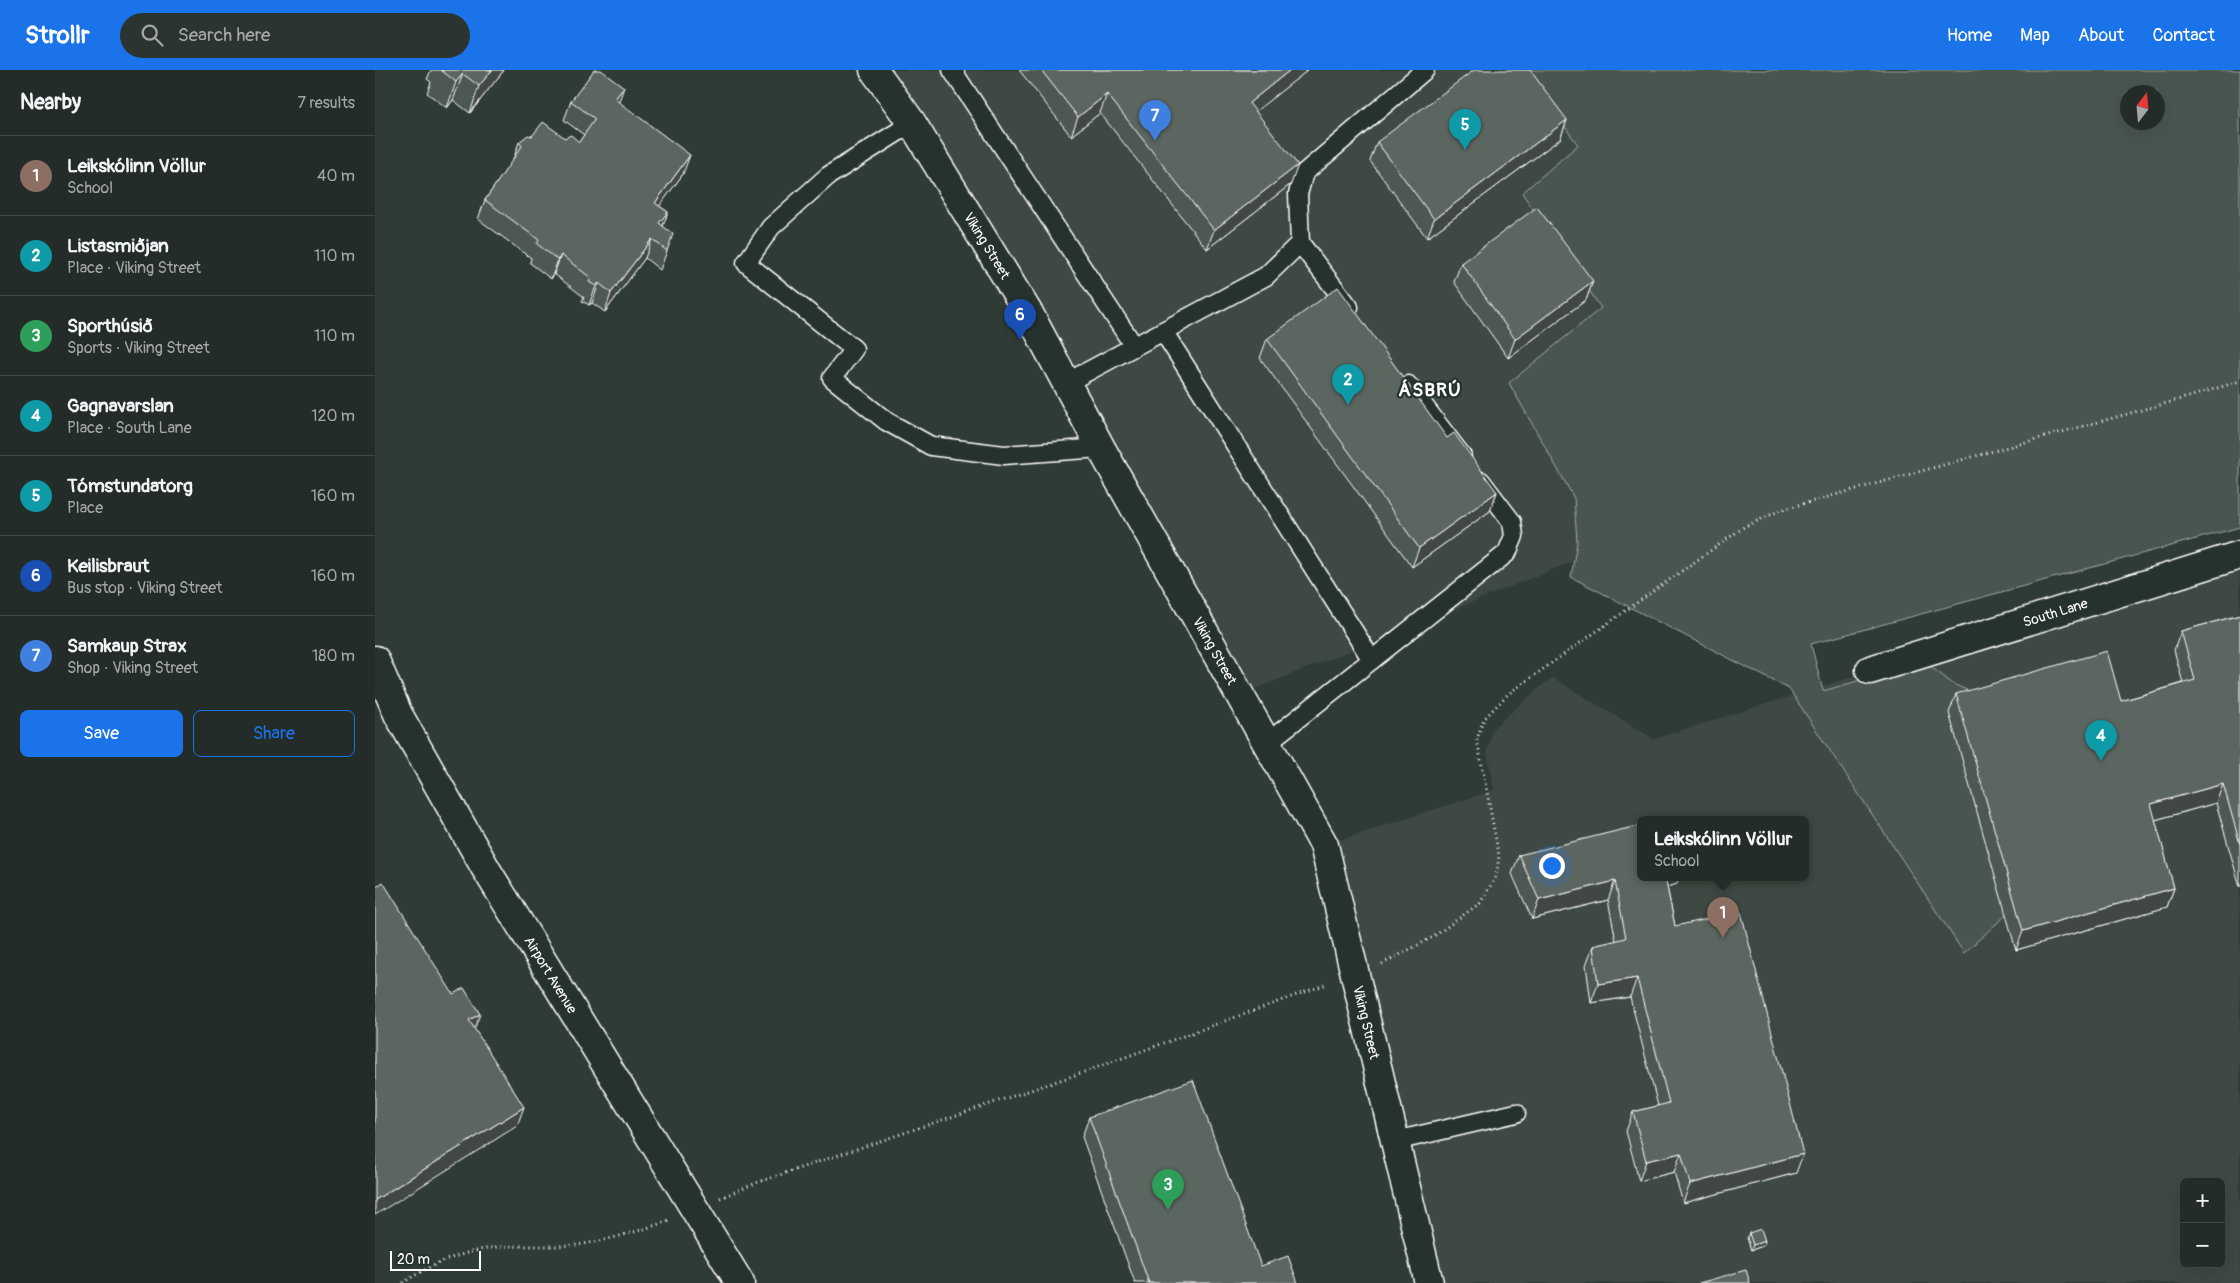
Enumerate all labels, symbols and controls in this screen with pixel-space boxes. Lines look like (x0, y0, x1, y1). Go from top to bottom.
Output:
search box (120, 13, 470, 58)
text: Strollr (25, 21, 90, 50)
icon: search (138, 21, 166, 49)
text: Search here (178, 23, 270, 47)
text: Home (1947, 24, 1992, 47)
text: Map (2020, 24, 2050, 47)
text: About (2078, 24, 2124, 47)
text: Contact (2152, 24, 2215, 47)
north arrow (2120, 85, 2165, 130)
text: Nearby (20, 89, 81, 116)
text: 7 results (297, 93, 355, 113)
pin: 7 (1139, 100, 1171, 141)
pin: 5 (1449, 109, 1481, 150)
text: Leikskólinn Völlur (67, 154, 206, 178)
text: 1 (33, 166, 39, 186)
text: 40 m (317, 166, 355, 186)
text: School (67, 178, 113, 198)
street label: Viking Street (960, 209, 1014, 283)
text: Listasmiðjan (67, 234, 169, 258)
text: 2 (32, 246, 40, 266)
text: 110 m (314, 246, 355, 266)
text: Place · Viking Street (67, 258, 201, 278)
pin: 6 (1004, 299, 1036, 340)
text: Sporthúsið (67, 314, 153, 338)
text: 3 (32, 326, 40, 346)
text: 110 m (314, 326, 355, 346)
text: Sports · Viking Street (67, 338, 210, 358)
pin: 2 (1332, 364, 1364, 405)
district label: ÁSBRÚ (1398, 378, 1462, 402)
text: Gagnavarslan (67, 394, 174, 418)
text: 4 (31, 406, 41, 426)
text: 120 m (311, 406, 355, 426)
text: Place · South Lane (67, 418, 192, 438)
text: Tómstundatorg (67, 474, 193, 498)
text: 5 (32, 486, 40, 506)
text: 160 m (311, 486, 355, 506)
text: Place (67, 498, 103, 518)
text: Keilisbraut (67, 554, 149, 578)
text: 6 (31, 566, 41, 586)
text: 160 m (311, 566, 355, 586)
text: Bus stop · Viking Street (67, 578, 223, 598)
street label: South Lane (2021, 595, 2090, 631)
street label: Viking Street (1189, 614, 1240, 688)
text: Samkaup Strax (67, 634, 187, 658)
text: 7 (32, 646, 40, 666)
text: 180 m (312, 646, 355, 666)
text: Shop · Viking Street (67, 658, 198, 678)
button: Save (20, 710, 183, 757)
button: Share (193, 710, 355, 757)
pin: 4 (2085, 720, 2117, 761)
popup (1637, 816, 1809, 881)
text: Leikskólinn Völlur (1654, 827, 1792, 851)
text: School (1654, 851, 1700, 871)
your location (1539, 853, 1565, 879)
pin: 1 (1707, 897, 1739, 938)
street label: Airport Avenue (520, 933, 581, 1017)
street label: Viking Street (1349, 984, 1383, 1061)
pin: 3 (1152, 1169, 1184, 1210)
map controls (2180, 1178, 2225, 1268)
button: + (2180, 1178, 2225, 1223)
button: − (2180, 1223, 2225, 1268)
scale bar (390, 1248, 481, 1271)
text: 20 m (397, 1251, 430, 1268)

